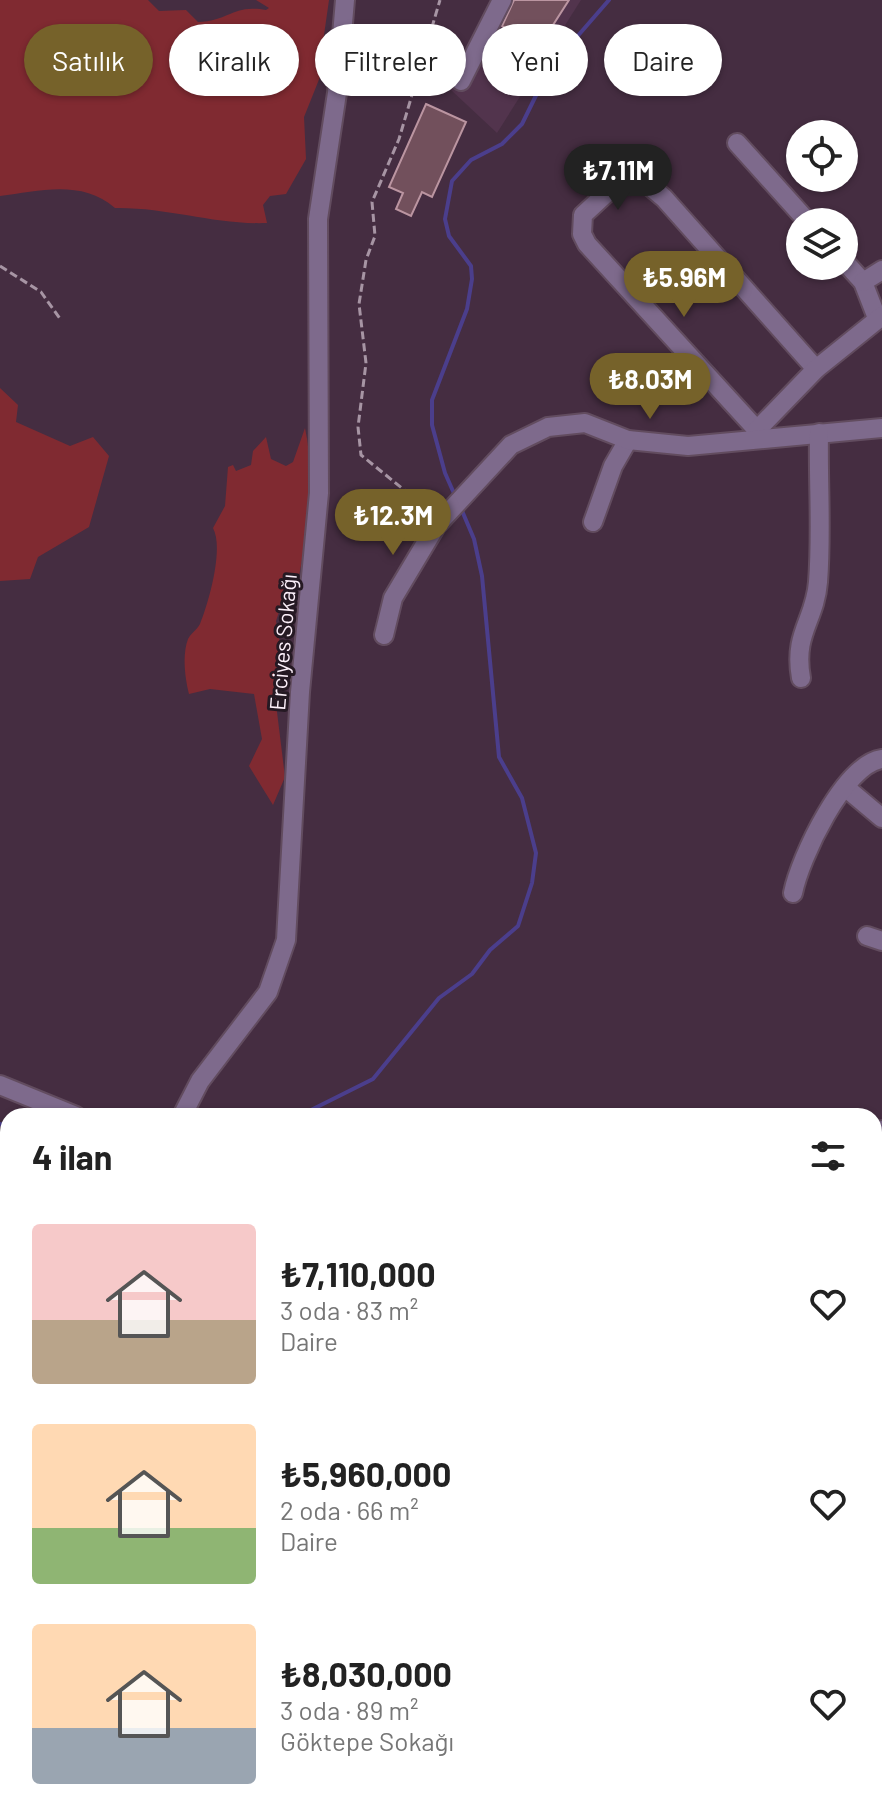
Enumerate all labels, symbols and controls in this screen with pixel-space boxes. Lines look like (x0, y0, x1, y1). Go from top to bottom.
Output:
chip: Satılık (24, 24, 153, 96)
chip: Kiralık (169, 24, 299, 96)
chip: Filtreler (315, 24, 466, 96)
chip: Yeni (482, 24, 588, 96)
chip: Daire (604, 24, 722, 96)
map controls (786, 120, 858, 280)
button: locate (786, 120, 858, 192)
pin: ₺7.11M (553, 144, 683, 212)
text: ₺7.11M (582, 154, 654, 185)
button: layers (786, 208, 858, 280)
pin: ₺5.96M (619, 251, 749, 319)
text: ₺5.96M (642, 261, 726, 292)
pin: ₺8.03M (585, 353, 715, 421)
text: ₺8.03M (608, 363, 692, 394)
pin: ₺12.3M (328, 489, 458, 557)
text: ₺12.3M (353, 499, 433, 530)
street label: Erciyes Sokağı (263, 573, 301, 711)
icon: filters (806, 1134, 850, 1178)
text: 4 ilan (32, 1136, 112, 1177)
text: ₺7,110,000 (280, 1253, 436, 1294)
icon: home (96, 1256, 192, 1352)
icon: heart (806, 1282, 850, 1326)
text: 3 oda · 83 m² (280, 1294, 418, 1325)
text: Daire (280, 1325, 338, 1356)
text: ₺5,960,000 (280, 1453, 451, 1494)
icon: home (96, 1456, 192, 1552)
icon: heart (806, 1482, 850, 1526)
text: 2 oda · 66 m² (280, 1494, 419, 1525)
text: Daire (280, 1525, 338, 1556)
text: ₺8,030,000 (280, 1653, 452, 1694)
icon: home (96, 1656, 192, 1752)
icon: heart (806, 1682, 850, 1726)
text: 3 oda · 89 m² (280, 1694, 418, 1725)
text: Göktepe Sokağı (280, 1725, 454, 1756)

